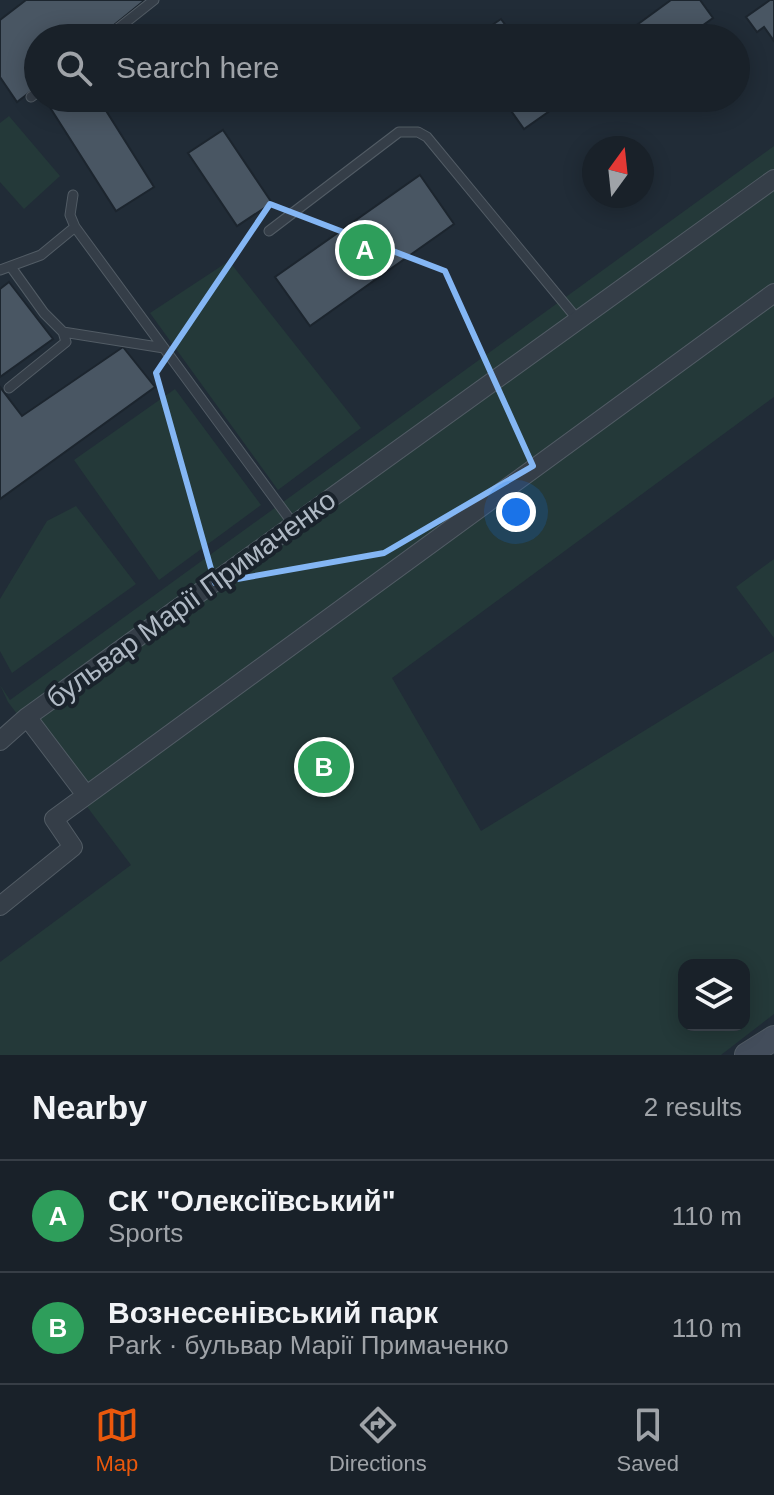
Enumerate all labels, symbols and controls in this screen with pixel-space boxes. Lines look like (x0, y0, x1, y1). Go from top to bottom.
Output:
search box (24, 24, 750, 112)
icon: search (52, 46, 96, 90)
text: Search here (116, 51, 279, 84)
north arrow (582, 136, 654, 208)
pin: A (339, 220, 391, 280)
street label: бульвар Марії Примаченко (41, 484, 341, 714)
your location (496, 492, 536, 532)
pin: B (298, 737, 350, 797)
map controls (678, 959, 750, 1031)
button: layers (678, 959, 750, 1031)
text: Nearby (32, 1088, 147, 1126)
text: 2 results (644, 1092, 742, 1122)
text: СК "Олексіївський" (108, 1184, 396, 1217)
text: A (49, 1201, 67, 1231)
text: 110 m (672, 1201, 742, 1231)
text: Sports (108, 1218, 183, 1248)
text: Вознесенівський парк (108, 1296, 438, 1329)
text: B (49, 1313, 67, 1343)
text: 110 m (672, 1313, 742, 1343)
text: Park · бульвар Марії Примаченко (108, 1330, 509, 1360)
tab: Map (95, 1403, 139, 1477)
tab: Directions (329, 1403, 427, 1477)
tab: Saved (617, 1403, 679, 1477)

